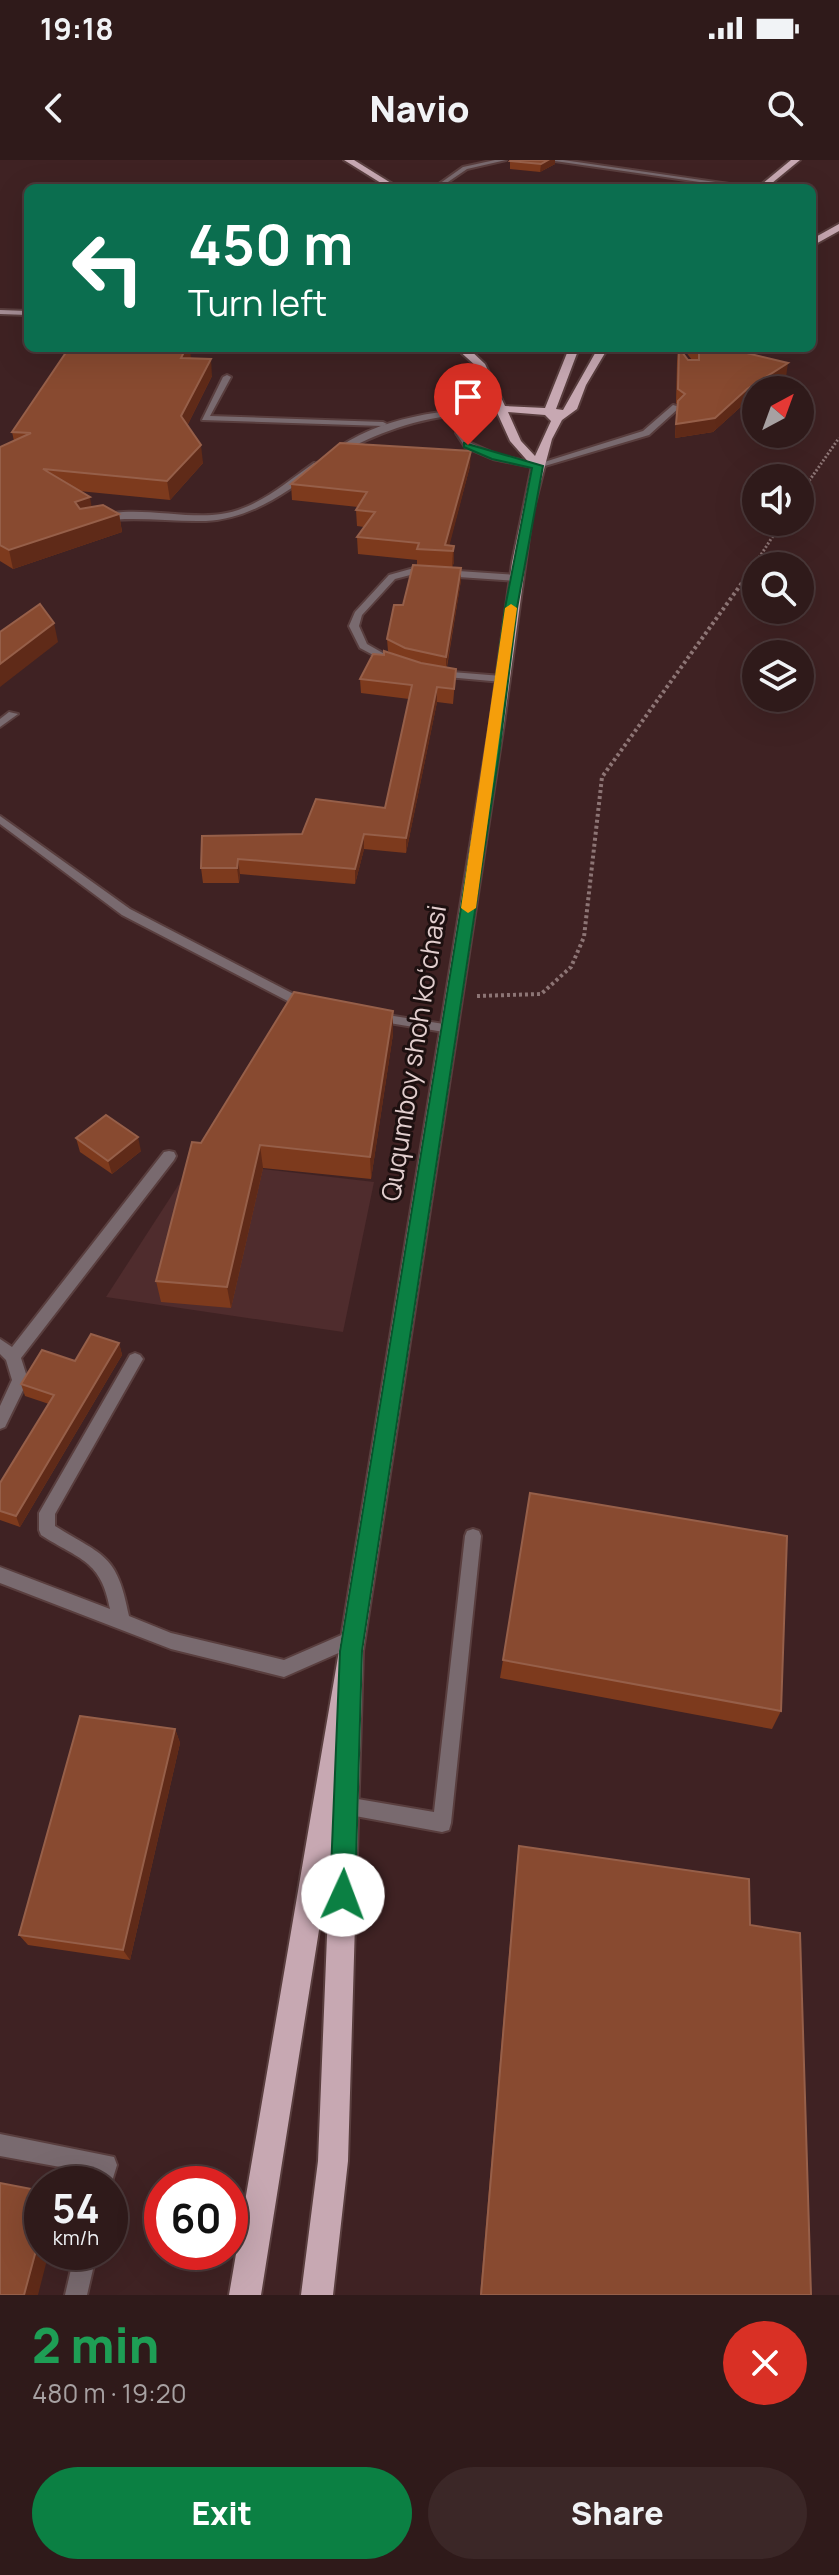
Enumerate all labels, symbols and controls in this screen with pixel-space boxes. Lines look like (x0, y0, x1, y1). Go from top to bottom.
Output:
text: 19:18 (40, 8, 114, 49)
text: Navio (369, 84, 470, 133)
icon: back (32, 86, 76, 130)
icon: search (763, 86, 807, 130)
text: 450 m (188, 205, 353, 282)
icon: left (56, 216, 160, 320)
text: Turn left (188, 278, 327, 327)
pin (434, 363, 502, 445)
icon: arrive (446, 375, 490, 419)
north arrow (742, 376, 814, 448)
map controls (742, 376, 814, 712)
button: sound (742, 464, 814, 536)
button: search (742, 552, 814, 624)
button: layers (742, 640, 814, 712)
street label: Ququmboy shoh koʻchasi (372, 902, 454, 1204)
position arrow (301, 1853, 385, 1937)
speed limit sign: 60 (144, 2166, 248, 2270)
text: 54 (52, 2180, 100, 2235)
text: km/h (53, 2224, 99, 2251)
text: 2 min (32, 2312, 159, 2377)
button: close (723, 2321, 807, 2405)
text: 480 m · 19:20 (32, 2375, 187, 2411)
button: Exit (32, 2467, 412, 2559)
button: Share (428, 2467, 807, 2559)

